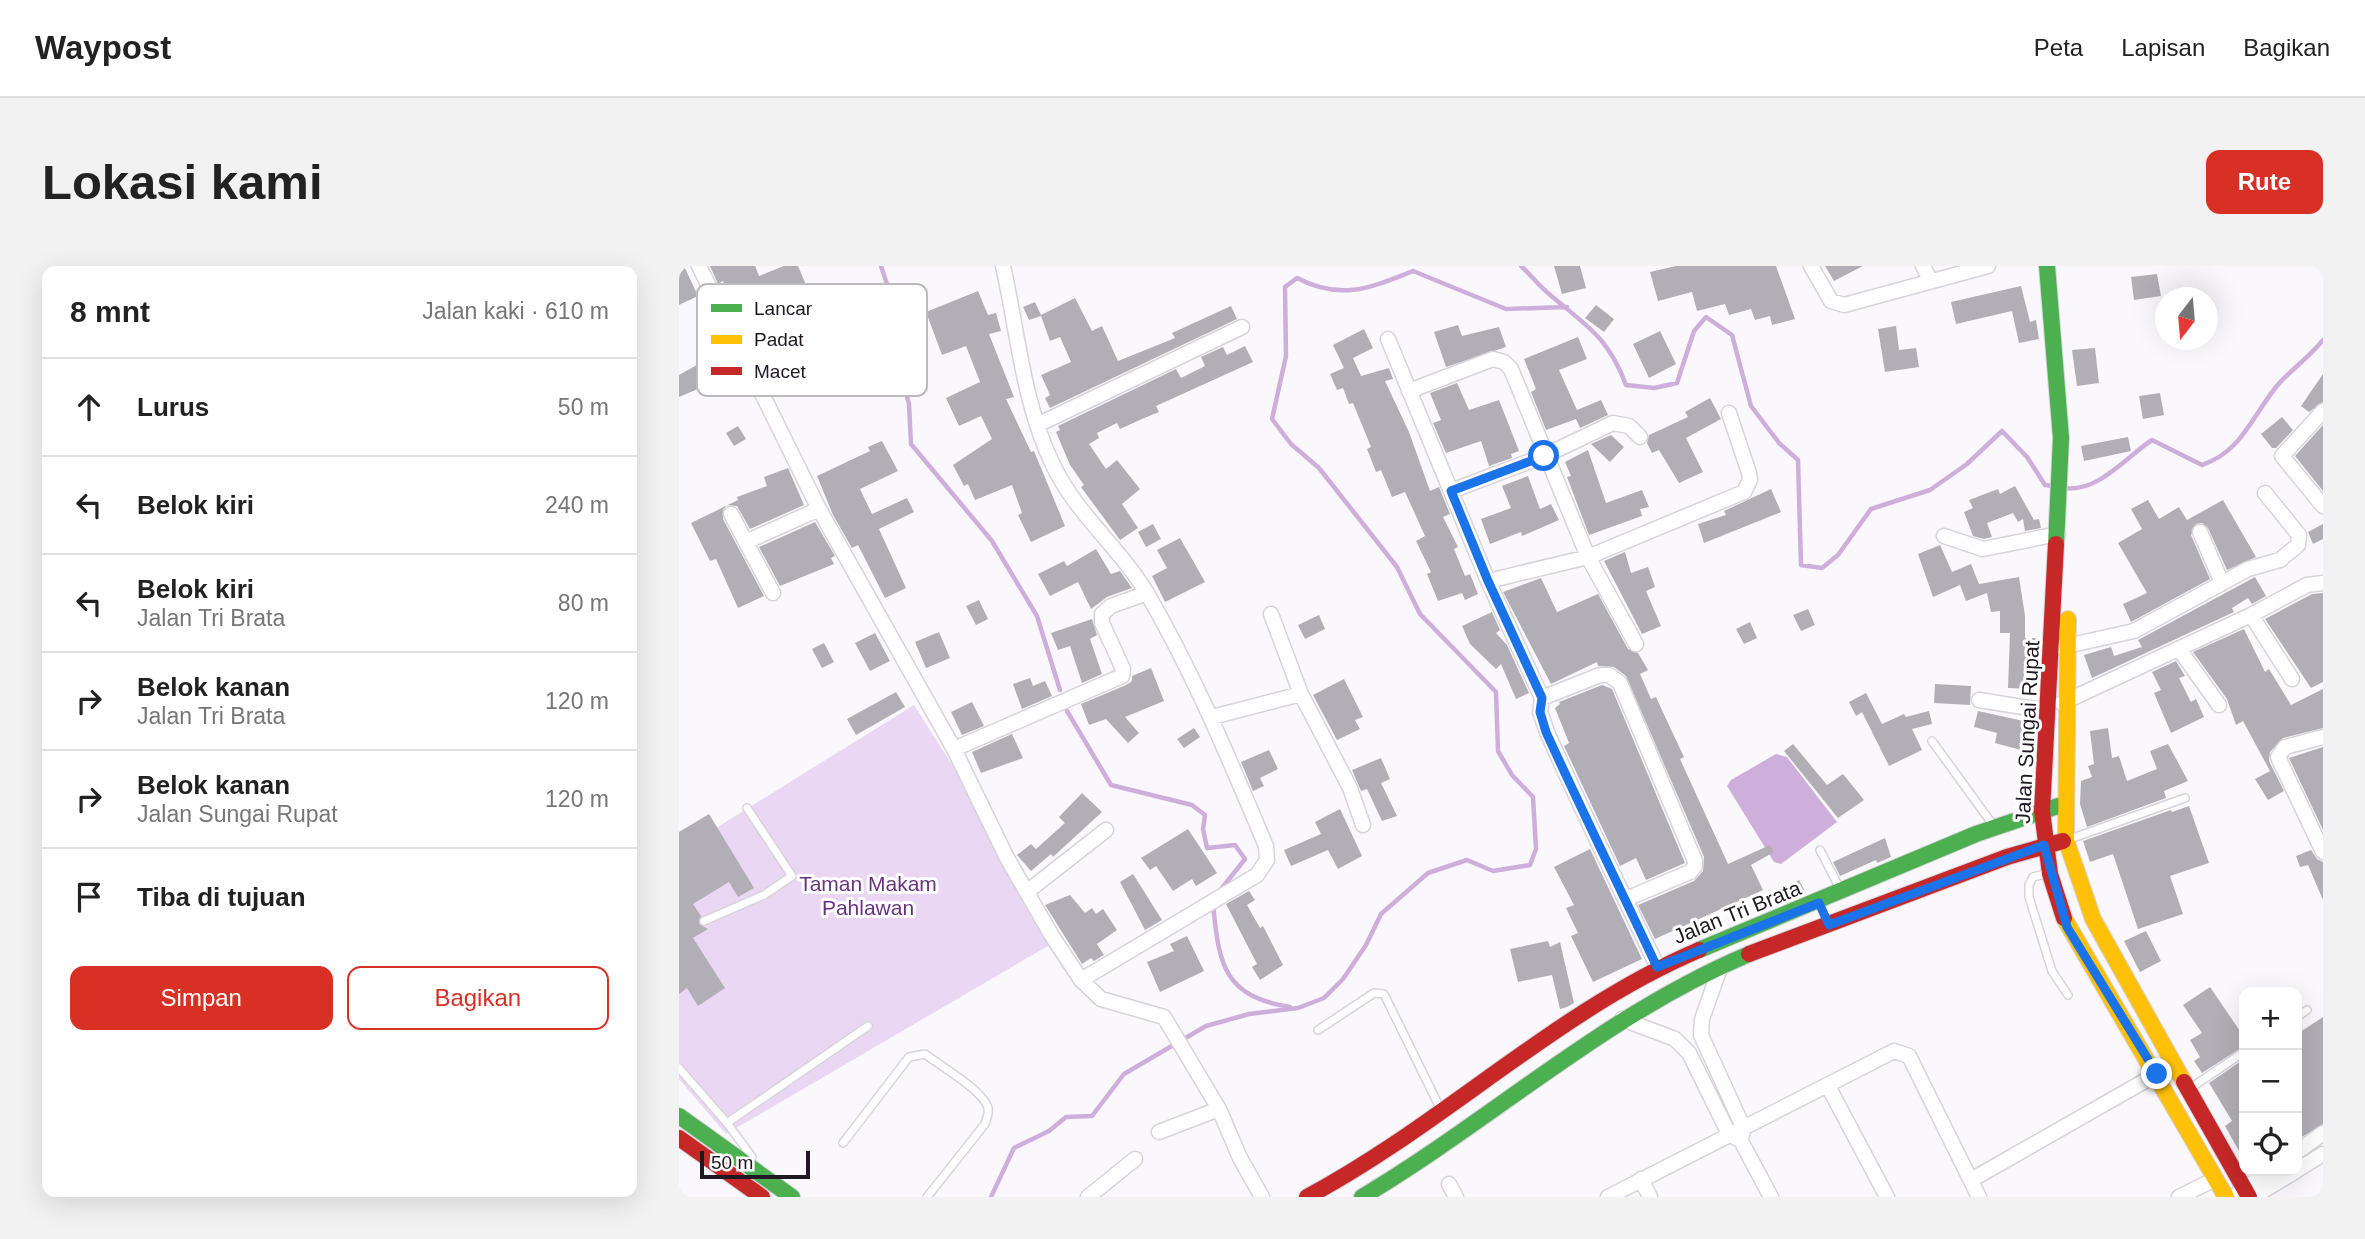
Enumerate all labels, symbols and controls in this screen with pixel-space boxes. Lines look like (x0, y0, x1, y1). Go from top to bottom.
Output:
text: Waypost (35, 29, 171, 66)
text: Peta (2034, 34, 2083, 61)
text: Lapisan (2121, 34, 2205, 61)
text: Bagikan (2243, 34, 2330, 61)
button: Rute (2206, 150, 2323, 214)
text: Lokasi kami (42, 155, 323, 209)
legend (697, 284, 927, 396)
north arrow (2155, 287, 2218, 350)
text: 8 mnt (70, 295, 150, 328)
text: Jalan kaki · 610 m (422, 298, 609, 324)
text: Lancar (754, 298, 813, 319)
text: Padat (754, 329, 804, 350)
text: Macet (754, 361, 806, 382)
icon: ahead (70, 388, 108, 426)
text: Lurus (137, 392, 209, 422)
text: 50 m (558, 394, 609, 420)
route start (1528, 440, 1559, 471)
icon: left (70, 486, 108, 524)
text: Belok kiri (137, 490, 254, 520)
text: 240 m (545, 492, 609, 518)
text: Belok kiri (137, 574, 254, 604)
icon: left (70, 584, 108, 622)
text: 80 m (558, 590, 609, 616)
text: Jalan Tri Brata (137, 605, 285, 631)
street label: Jalan Sungai Rupat (2011, 640, 2043, 824)
text: Belok kanan (137, 672, 290, 702)
icon: right (70, 682, 108, 720)
text: 120 m (545, 688, 609, 714)
text: Jalan Tri Brata (137, 703, 285, 729)
text: Belok kanan (137, 770, 290, 800)
icon: right (70, 780, 108, 818)
text: 120 m (545, 786, 609, 812)
text: Jalan Sungai Rupat (137, 801, 338, 827)
park label: Taman Makam Pahlawan (799, 872, 937, 919)
street label: Jalan Tri Brata (1670, 876, 1804, 948)
icon: arrive (70, 878, 108, 916)
text: Tiba di tujuan (137, 882, 306, 912)
button: Simpan (70, 966, 333, 1030)
button: Bagikan (347, 966, 609, 1030)
map controls (2239, 987, 2302, 1176)
button: + (2239, 987, 2302, 1050)
button: − (2239, 1050, 2302, 1113)
route end (2141, 1058, 2172, 1089)
button: locate (2239, 1113, 2302, 1176)
scale bar (700, 1148, 810, 1180)
text: 50 m (711, 1152, 753, 1173)

